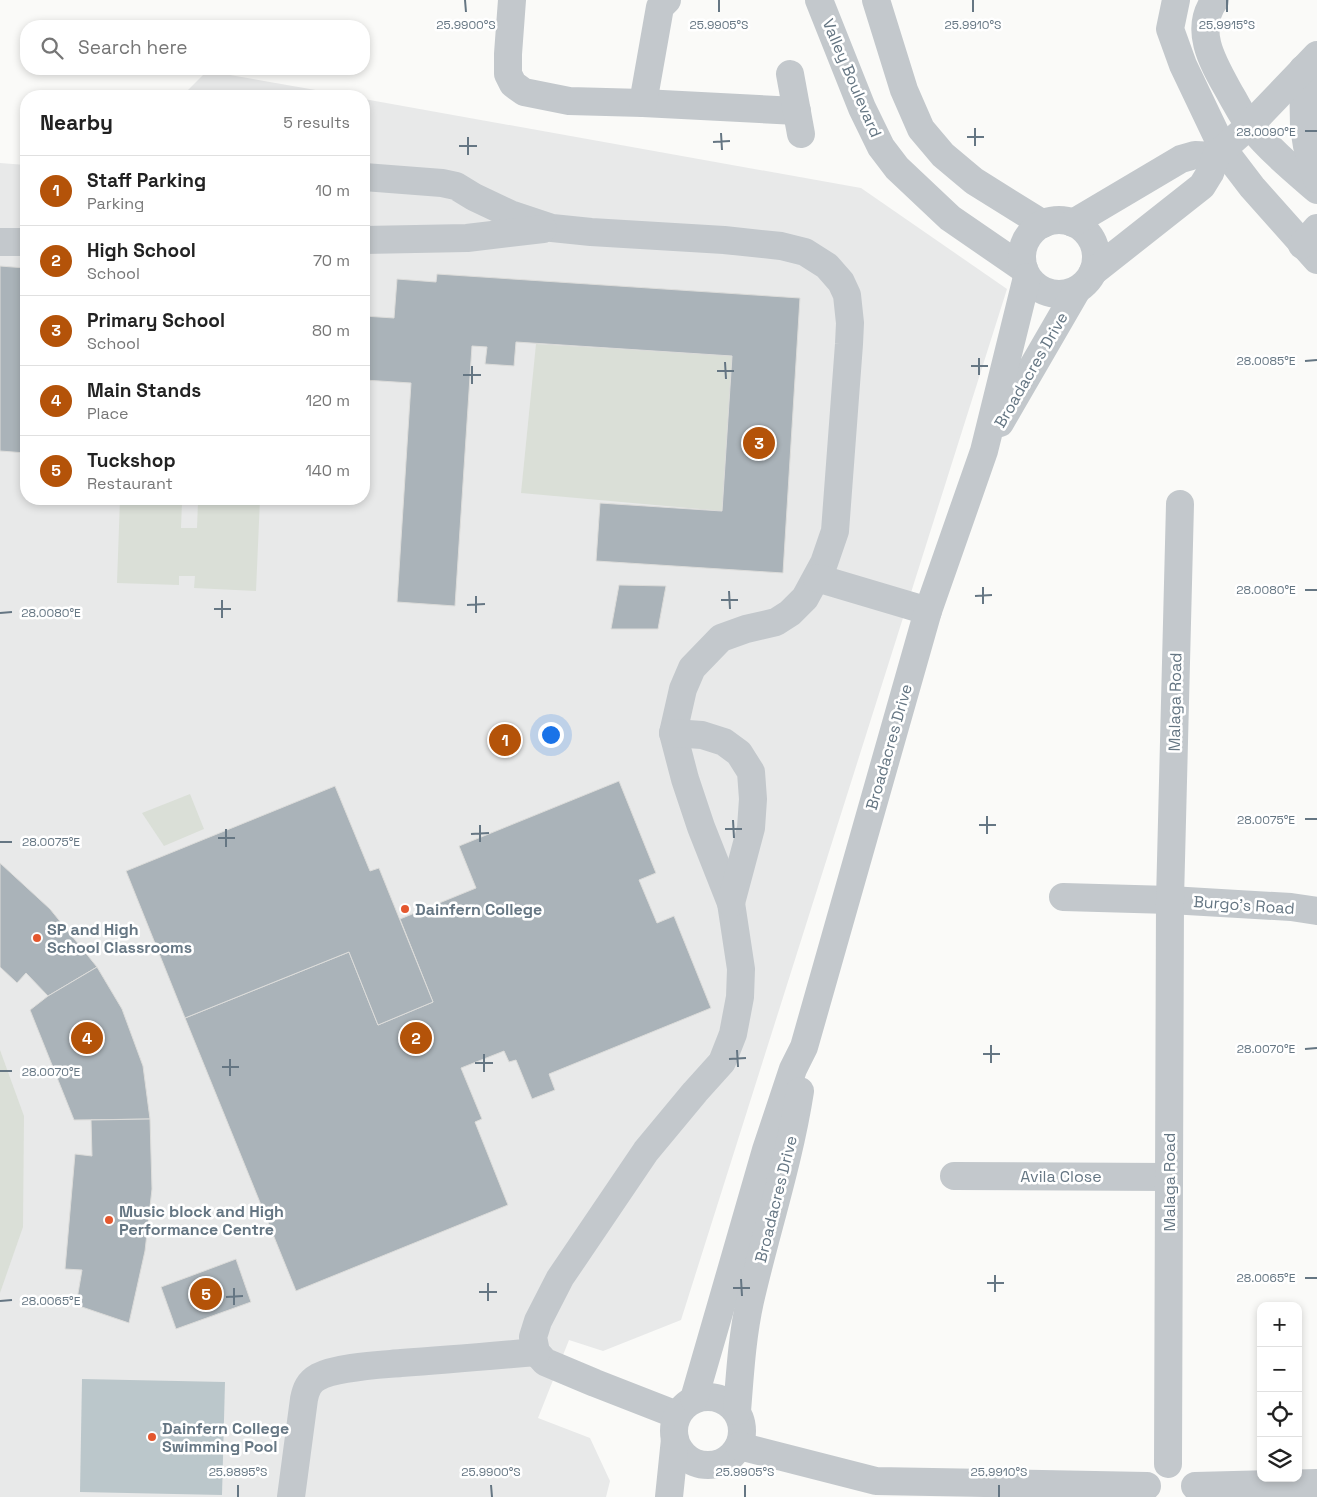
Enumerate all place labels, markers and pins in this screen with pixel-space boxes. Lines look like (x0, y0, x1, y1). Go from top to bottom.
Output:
pin: 3 (743, 424, 775, 462)
pin: 1 (489, 721, 521, 759)
place label: Dainfern College (415, 899, 542, 920)
marker: Dainfern College (399, 903, 411, 915)
place label: SP and High School Classrooms (47, 919, 192, 958)
marker: SP and High School Classrooms (31, 932, 43, 944)
pin: 4 (71, 1019, 103, 1057)
pin: 2 (400, 1019, 432, 1057)
place label: Music block and High Performance Centre (119, 1201, 284, 1240)
marker: Music block and High Performance Centre (103, 1214, 115, 1226)
pin: 5 (190, 1275, 222, 1313)
place label: Dainfern College Swimming Pool (162, 1418, 289, 1457)
marker: Dainfern College Swimming Pool (146, 1431, 158, 1443)

